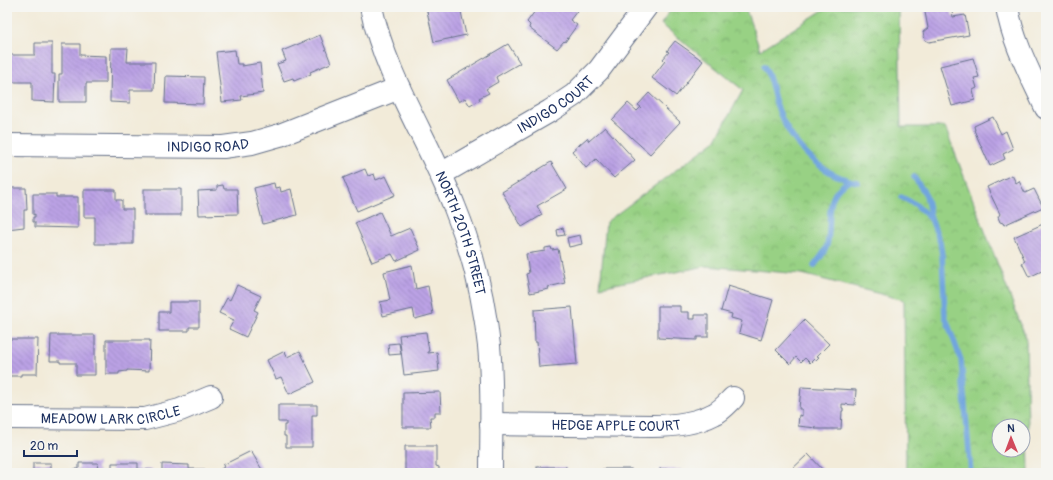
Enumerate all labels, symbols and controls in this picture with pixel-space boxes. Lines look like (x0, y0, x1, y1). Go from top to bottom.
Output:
street label: INDIGO COURT (514, 72, 597, 137)
street label: INDIGO ROAD (167, 135, 250, 156)
street label: NORTH 20TH STREET (432, 168, 489, 297)
street label: MEADOW LARK CIRCLE (41, 402, 182, 428)
street label: HEDGE APPLE COURT (551, 416, 682, 435)
north arrow (991, 418, 1031, 458)
text: N (1007, 422, 1015, 435)
scale bar (24, 432, 77, 458)
text: 20 m (30, 439, 59, 454)

